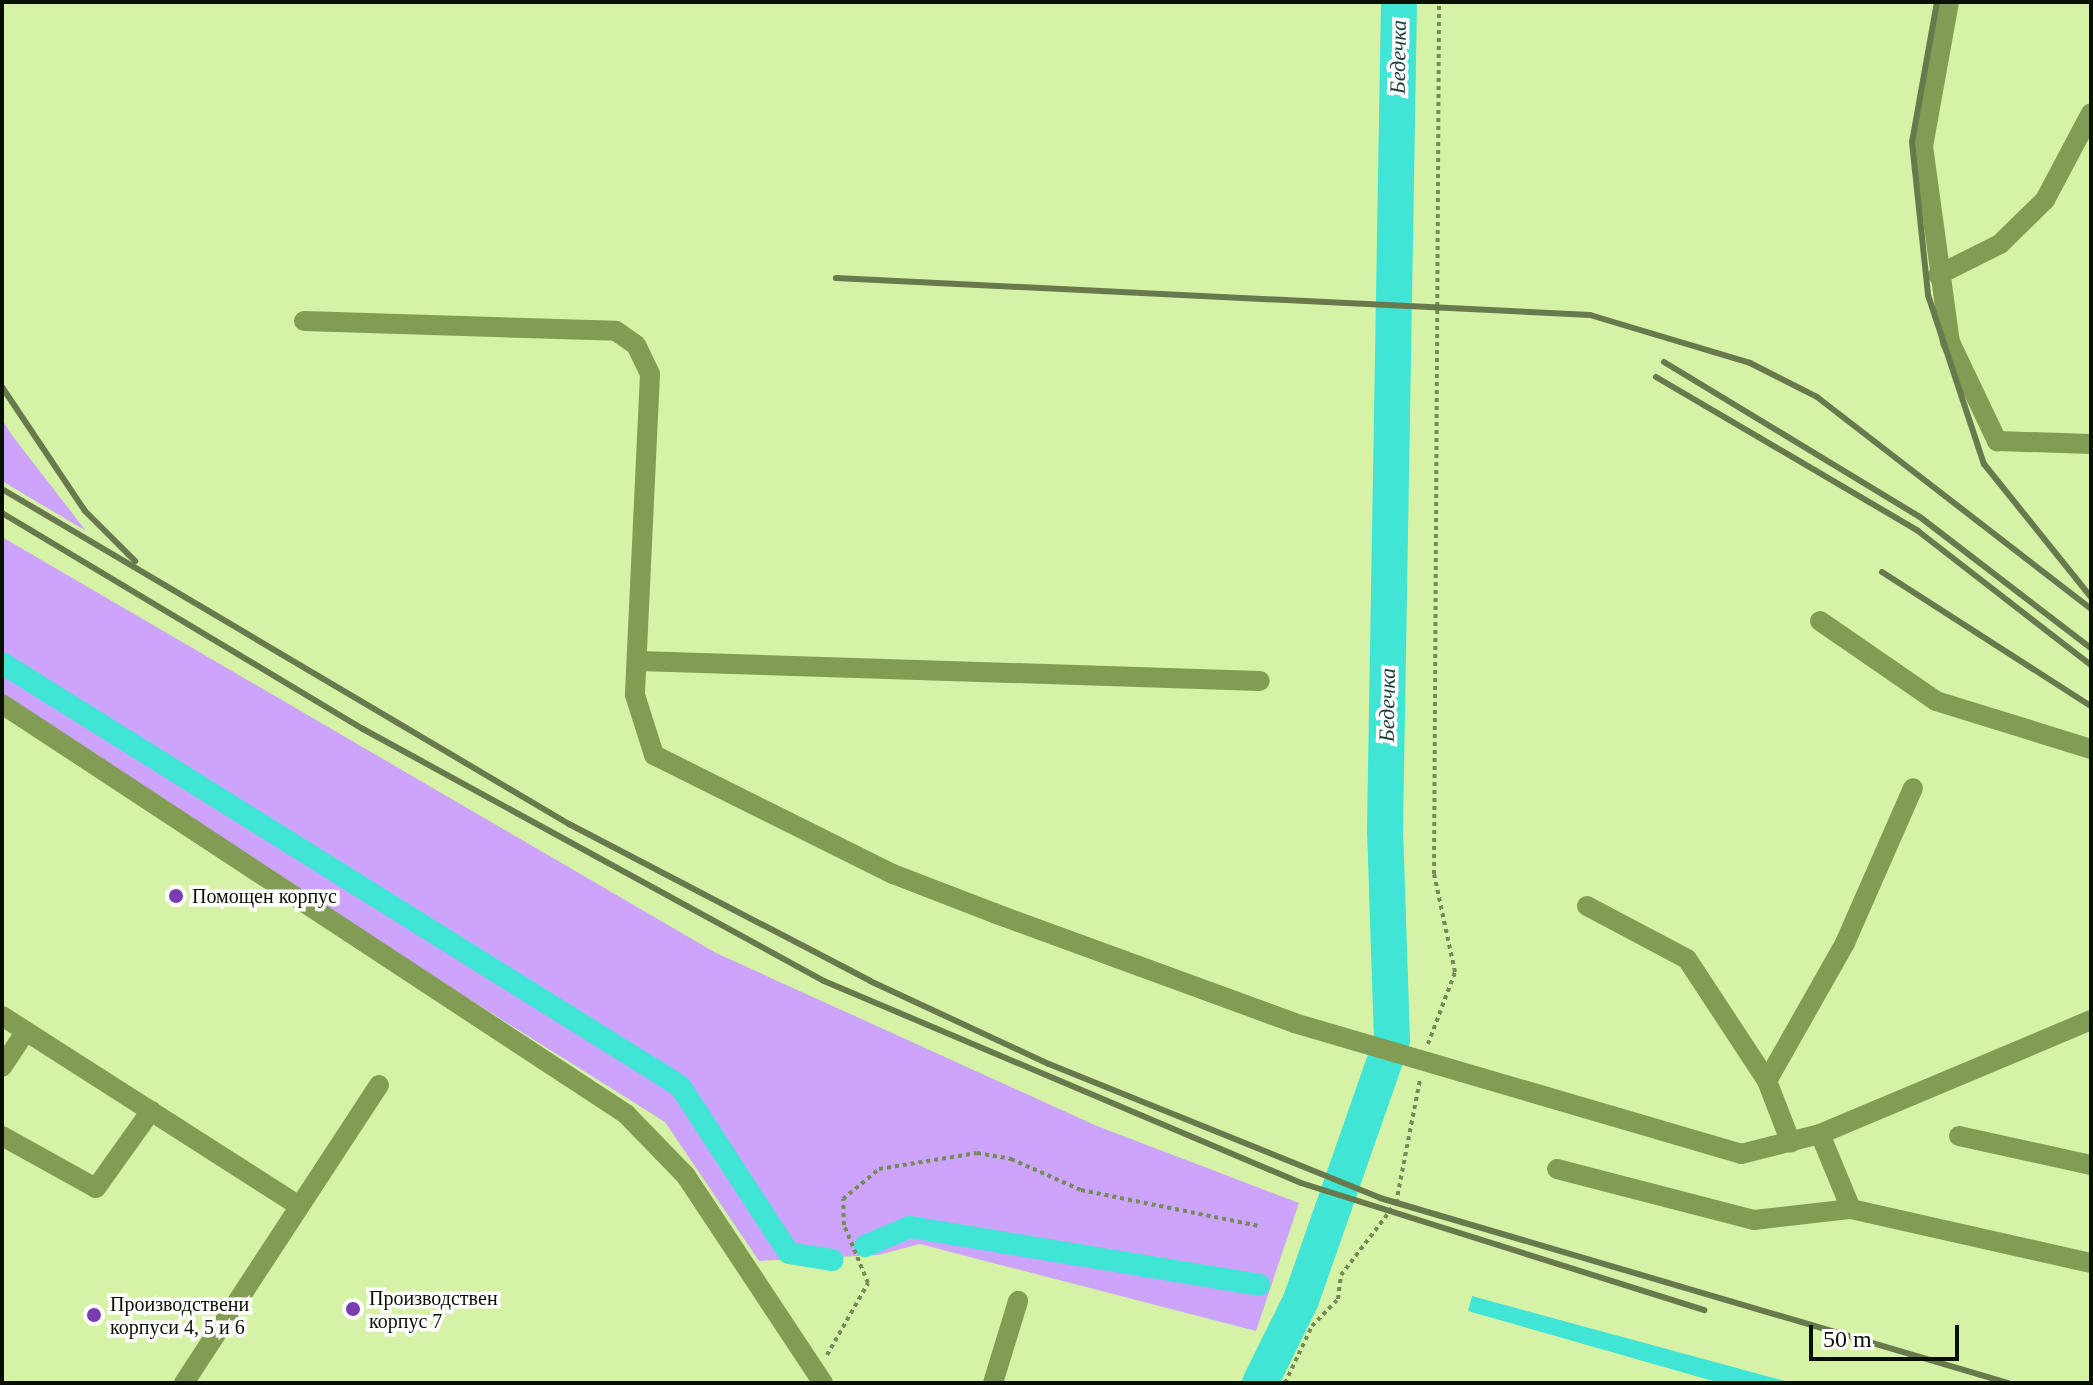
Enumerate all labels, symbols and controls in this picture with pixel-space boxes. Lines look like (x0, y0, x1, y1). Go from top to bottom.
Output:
water label: Бедечка (1384, 20, 1412, 94)
water label: Бедечка (1373, 668, 1401, 742)
place label: Помощен корпус (192, 884, 337, 908)
marker: Помощен корпус (167, 887, 185, 905)
place label: Производствeн корпус 7 (369, 1286, 498, 1333)
place label: Производствени корпуси 4, 5 и 6 (110, 1292, 249, 1339)
marker: Производствeн корпус 7 (344, 1300, 362, 1318)
marker: Производствени корпуси 4, 5 и 6 (85, 1306, 103, 1324)
scale bar (1813, 1309, 1963, 1359)
text: 50 m (1823, 1326, 1872, 1352)

